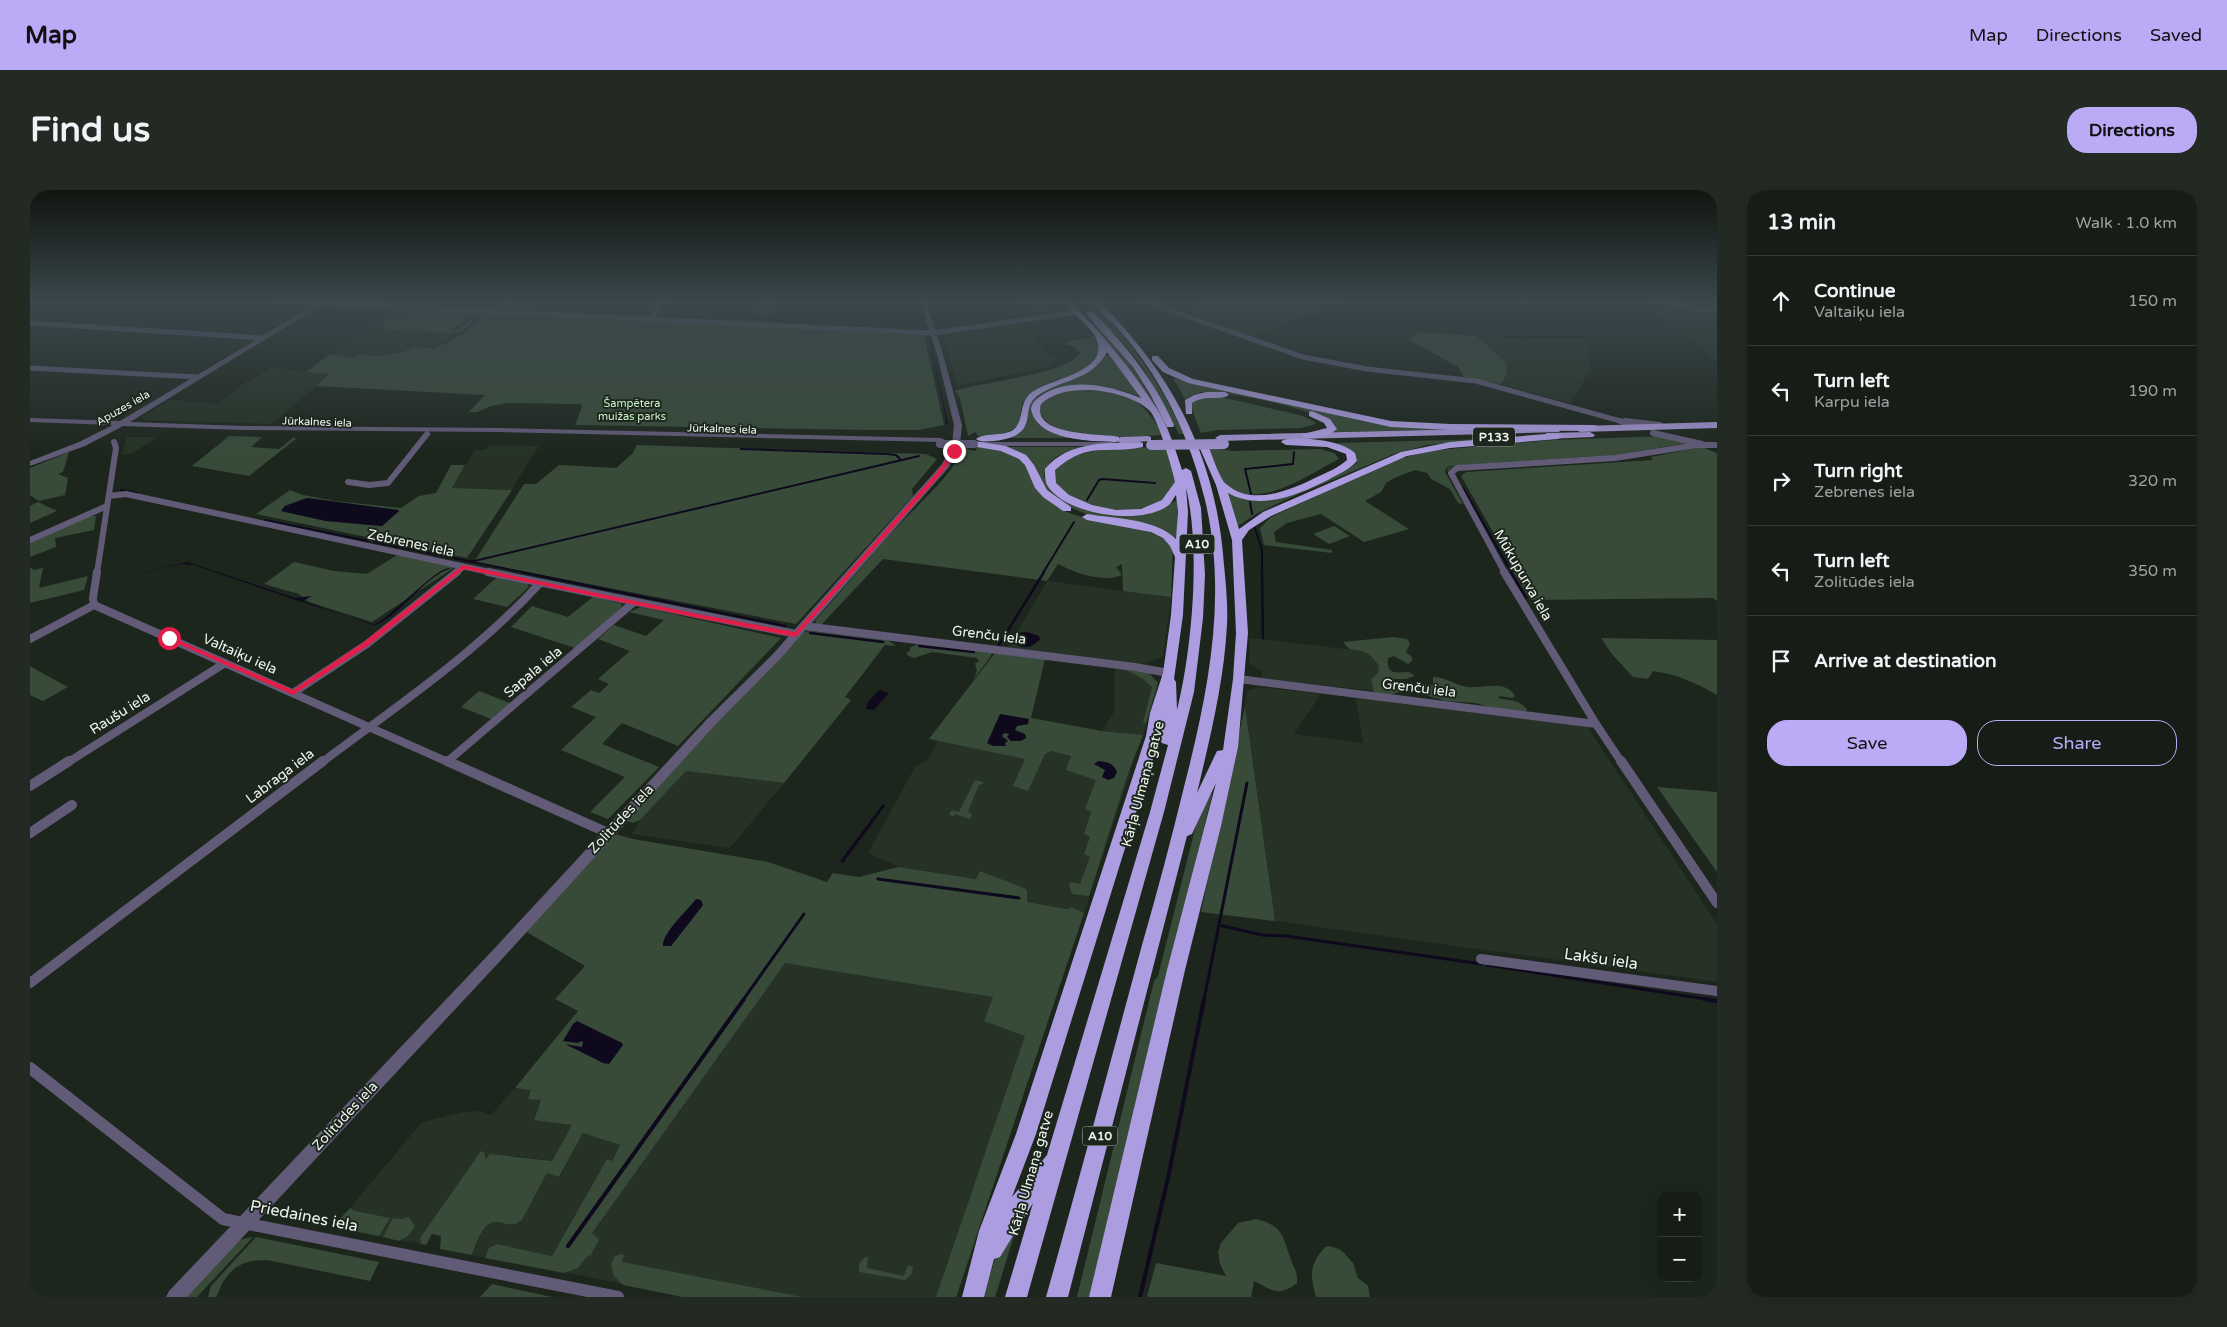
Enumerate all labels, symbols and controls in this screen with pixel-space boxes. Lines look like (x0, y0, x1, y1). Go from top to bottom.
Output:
text: Map (25, 21, 77, 50)
text: Map (1969, 24, 2008, 46)
text: Directions (2036, 24, 2122, 46)
text: Saved (2150, 24, 2202, 46)
button: Directions (2067, 107, 2197, 153)
text: Find us (30, 109, 150, 151)
text: 13 min (1767, 210, 1836, 235)
text: Walk · 1.0 km (2075, 213, 2177, 233)
text: Continue (1814, 280, 1896, 302)
icon: ahead (1767, 287, 1795, 315)
text: 150 m (2128, 291, 2177, 311)
text: Valtaiķu iela (1814, 302, 1905, 322)
text: Turn left (1814, 370, 1890, 392)
icon: left (1767, 377, 1795, 405)
text: 190 m (2128, 381, 2177, 401)
street label: Apuzes iela (94, 387, 152, 429)
text: Karpu iela (1814, 392, 1890, 412)
park label: Šampētera muižas parks (598, 396, 666, 423)
street label: Jūrkalnes iela (282, 414, 352, 430)
street label: Jūrkalnes iela (687, 421, 757, 437)
road number: P133 (1473, 428, 1515, 446)
route end (943, 440, 966, 463)
text: Turn right (1814, 460, 1902, 482)
icon: right (1767, 467, 1795, 495)
text: 320 m (2128, 471, 2177, 491)
text: Zebrenes iela (1814, 482, 1915, 502)
street label: Zebrenes iela (366, 526, 456, 560)
street label: Mūkupurva iela (1490, 526, 1556, 624)
road number: A10 (1180, 534, 1214, 554)
text: Turn left (1814, 550, 1890, 572)
icon: left (1767, 557, 1795, 585)
text: 350 m (2128, 561, 2177, 581)
text: Zolitūdes iela (1814, 572, 1915, 592)
street label: Grenču iela (951, 622, 1027, 648)
route start (158, 627, 181, 650)
street label: Valtaiķu iela (200, 630, 280, 678)
street label: Sapala iela (500, 643, 566, 701)
icon: arrive (1767, 647, 1795, 675)
text: Arrive at destination (1814, 650, 1997, 672)
street label: Grenču iela (1381, 675, 1457, 701)
street label: Raušu iela (87, 688, 153, 738)
street label: Kārļa Ulmaņa gatve (1118, 719, 1168, 849)
button: Save (1767, 720, 1967, 766)
button: Share (1977, 720, 2177, 766)
street label: Labraga iela (242, 745, 318, 807)
street label: Zolitūdes iela (585, 781, 657, 857)
street label: Lakšu iela (1563, 944, 1639, 974)
street label: Zolitūdes iela (309, 1078, 381, 1154)
street label: Kārļa Ulmaņa gatve (1005, 1108, 1057, 1238)
road number: A10 (1082, 1126, 1118, 1146)
map controls (1657, 1192, 1702, 1282)
button: + (1657, 1192, 1702, 1237)
street label: Priedaines iela (248, 1196, 360, 1236)
button: − (1657, 1237, 1702, 1282)

